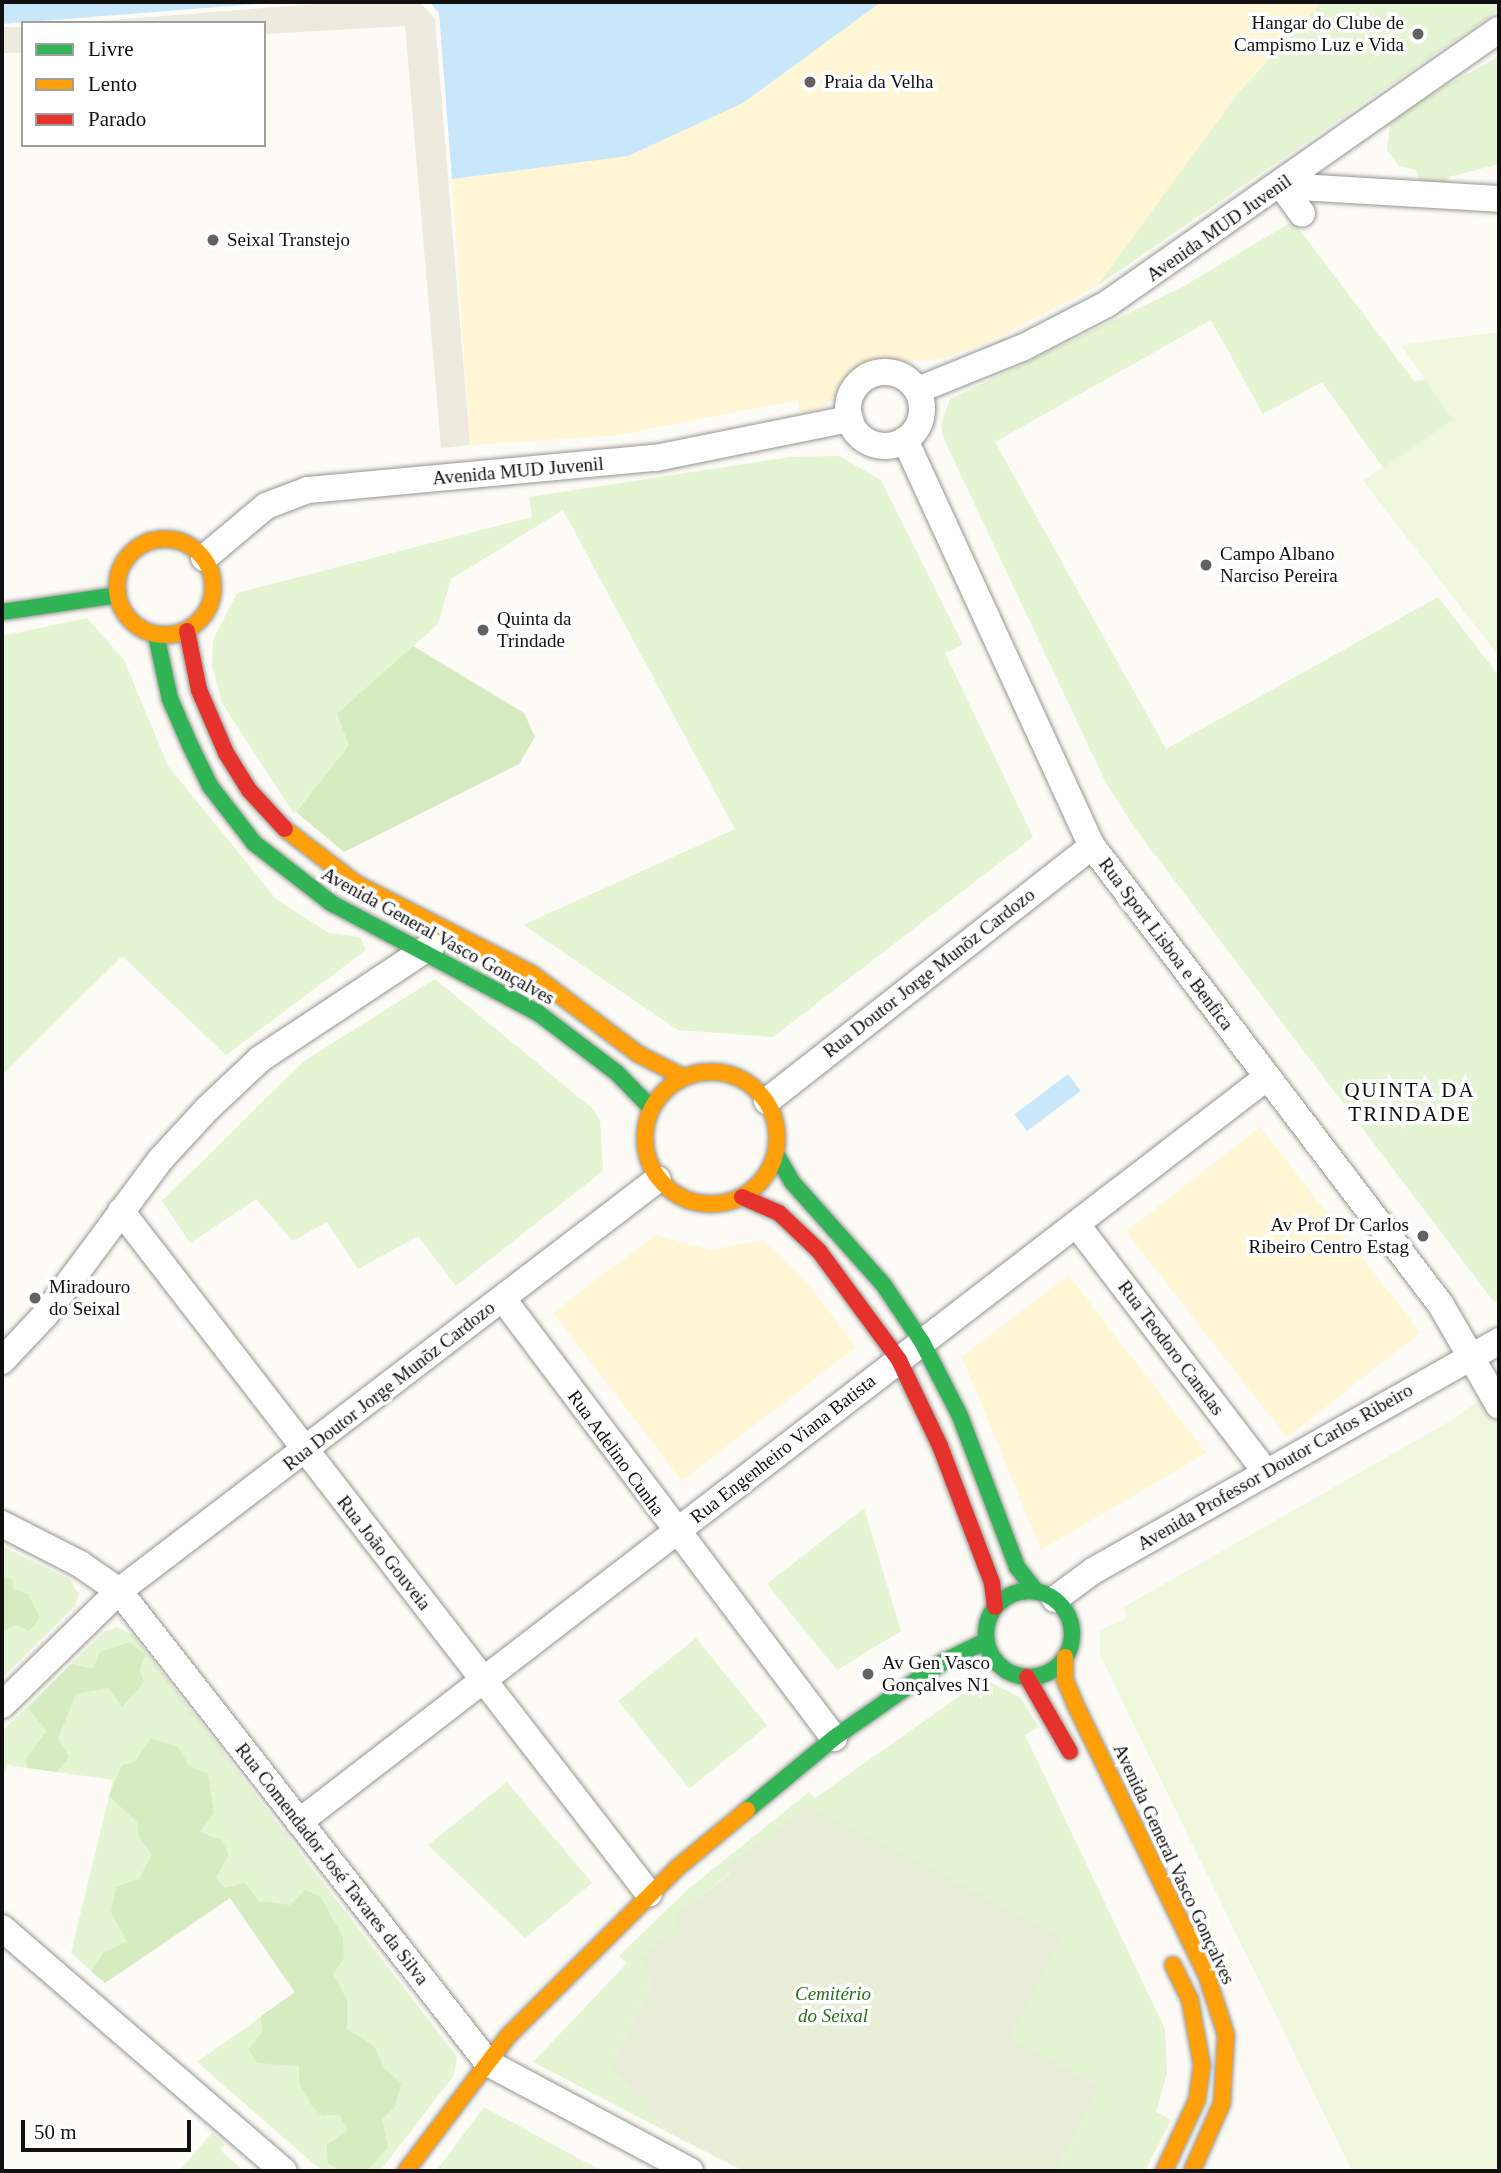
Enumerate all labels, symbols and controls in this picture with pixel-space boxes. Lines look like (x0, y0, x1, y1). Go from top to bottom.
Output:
place label: Hangar do Clube de Campismo Luz e Vida (1234, 12, 1404, 56)
legend (21, 21, 266, 147)
marker: Hangar do Clube de Campismo Luz e Vida (1410, 26, 1426, 42)
text: Livre (88, 37, 133, 61)
place label: Praia da Velha (824, 71, 934, 93)
text: Lento (88, 72, 137, 96)
marker: Praia da Velha (802, 74, 818, 90)
text: Parado (88, 107, 146, 131)
street label: Avenida MUD Juvenil (1142, 169, 1296, 287)
place label: Seixal Transtejo (227, 229, 350, 251)
marker: Seixal Transtejo (205, 232, 221, 248)
street label: Avenida MUD Juvenil (431, 452, 605, 490)
place label: Campo Albano Narciso Pereira (1220, 543, 1338, 587)
marker: Campo Albano Narciso Pereira (1198, 557, 1214, 573)
place label: Quinta da Trindade (497, 608, 571, 652)
marker: Quinta da Trindade (475, 622, 491, 638)
street label: Rua Sport Lisboa e Benfica (1094, 853, 1238, 1035)
street label: Avenida General Vasco Gonçalves (318, 862, 558, 1010)
street label: Rua Doutor Jorge Munõz Cardozo (819, 883, 1039, 1063)
district label: QUINTA DA TRINDADE (1345, 1077, 1475, 1127)
place label: Av Prof Dr Carlos Ribeiro Centro Estag (1249, 1214, 1409, 1258)
marker: Av Prof Dr Carlos Ribeiro Centro Estag (1415, 1228, 1431, 1244)
place label: Miradouro do Seixal (49, 1276, 130, 1320)
street label: Rua Teodoro Canelas (1113, 1276, 1229, 1420)
marker: Miradouro do Seixal (27, 1290, 43, 1306)
street label: Rua Doutor Jorge Munõz Cardozo (279, 1296, 499, 1476)
street label: Rua Engenheiro Viana Batista (686, 1369, 880, 1529)
street label: Avenida Professor Doutor Carlos Ribeiro (1133, 1379, 1417, 1555)
street label: Rua Adelino Cunha (562, 1385, 670, 1521)
street label: Rua João Gouveia (332, 1491, 436, 1615)
place label: Av Gen Vasco Gonçalves N1 (882, 1652, 990, 1696)
marker: Av Gen Vasco Gonçalves N1 (860, 1666, 876, 1682)
street label: Rua Comendador José Tavares da Silva (230, 1738, 434, 1990)
street label: Avenida General Vasco Gonçalves (1108, 1740, 1240, 1988)
park label: Cemitério do Seixal (795, 1983, 871, 2027)
scale bar (24, 2106, 194, 2150)
text: 50 m (34, 2120, 77, 2144)

